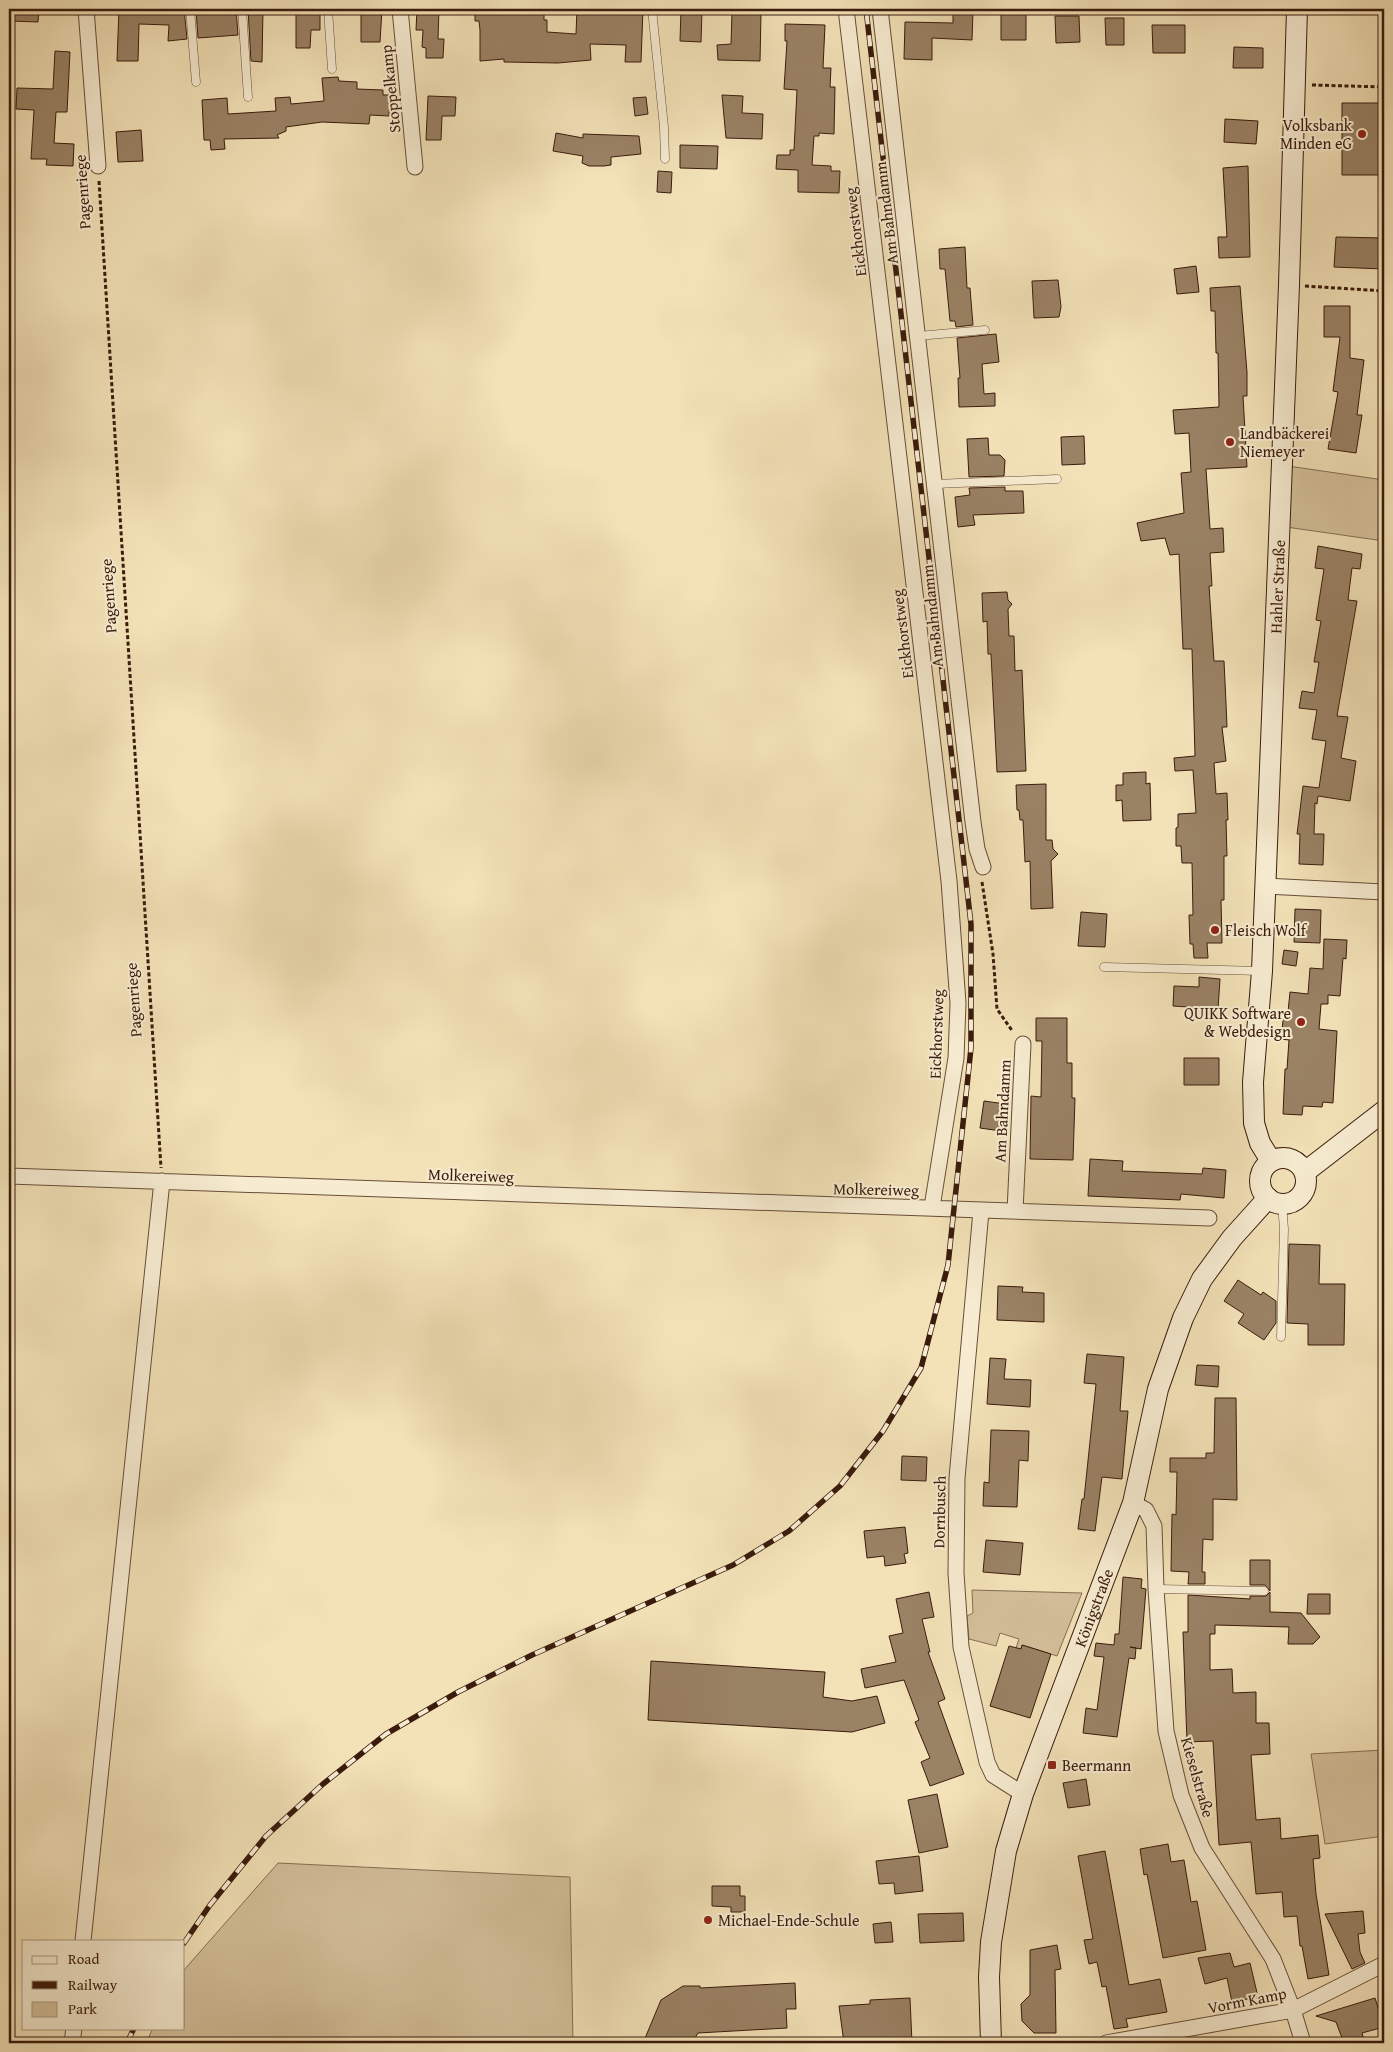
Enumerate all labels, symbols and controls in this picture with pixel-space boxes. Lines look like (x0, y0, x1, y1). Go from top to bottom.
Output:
street label: Stoppelkamp (373, 43, 407, 134)
place label: Volksbank Minden eG (1280, 113, 1353, 155)
marker: Volksbank Minden eG (1356, 128, 1368, 140)
street label: Pagenriege (67, 154, 97, 230)
street label: Am Bahndamm (868, 160, 904, 266)
street label: Eickhorstweg (838, 186, 872, 278)
place label: Landbäckerei Niemeyer (1240, 421, 1330, 463)
marker: Landbäckerei Niemeyer (1224, 436, 1236, 448)
street label: Hahler Straße (1263, 539, 1291, 634)
street label: Pagenriege (93, 558, 123, 634)
street label: Am Bahndamm (915, 563, 949, 669)
street label: Eickhorstweg (885, 588, 919, 680)
place label: Fleisch Wolf (1225, 918, 1308, 942)
marker: Fleisch Wolf (1209, 924, 1221, 936)
street label: Pagenriege (118, 962, 148, 1038)
street label: Eickhorstweg (922, 989, 950, 1079)
place label: QUIKK Software & Webdesign (1184, 1001, 1291, 1043)
marker: QUIKK Software & Webdesign (1295, 1016, 1307, 1028)
street label: Am Bahndamm (987, 1059, 1017, 1163)
street label: Molkereiweg (428, 1162, 514, 1188)
street label: Molkereiweg (833, 1176, 919, 1202)
street label: Dornbusch (926, 1475, 952, 1549)
street label: Königstraße (1068, 1565, 1119, 1650)
street label: Kieselstraße (1175, 1734, 1221, 1820)
place label: Beermann (1062, 1753, 1131, 1777)
marker: Beermann (1046, 1759, 1058, 1771)
place label: Michael-Ende-Schule (718, 1908, 859, 1932)
marker: Michael-Ende-Schule (702, 1914, 714, 1926)
legend (22, 1940, 185, 2030)
text: Road (68, 1948, 99, 1969)
text: Railway (68, 1974, 118, 1995)
street label: Vorm Kamp (1206, 1981, 1289, 2019)
text: Park (68, 1998, 97, 2019)

